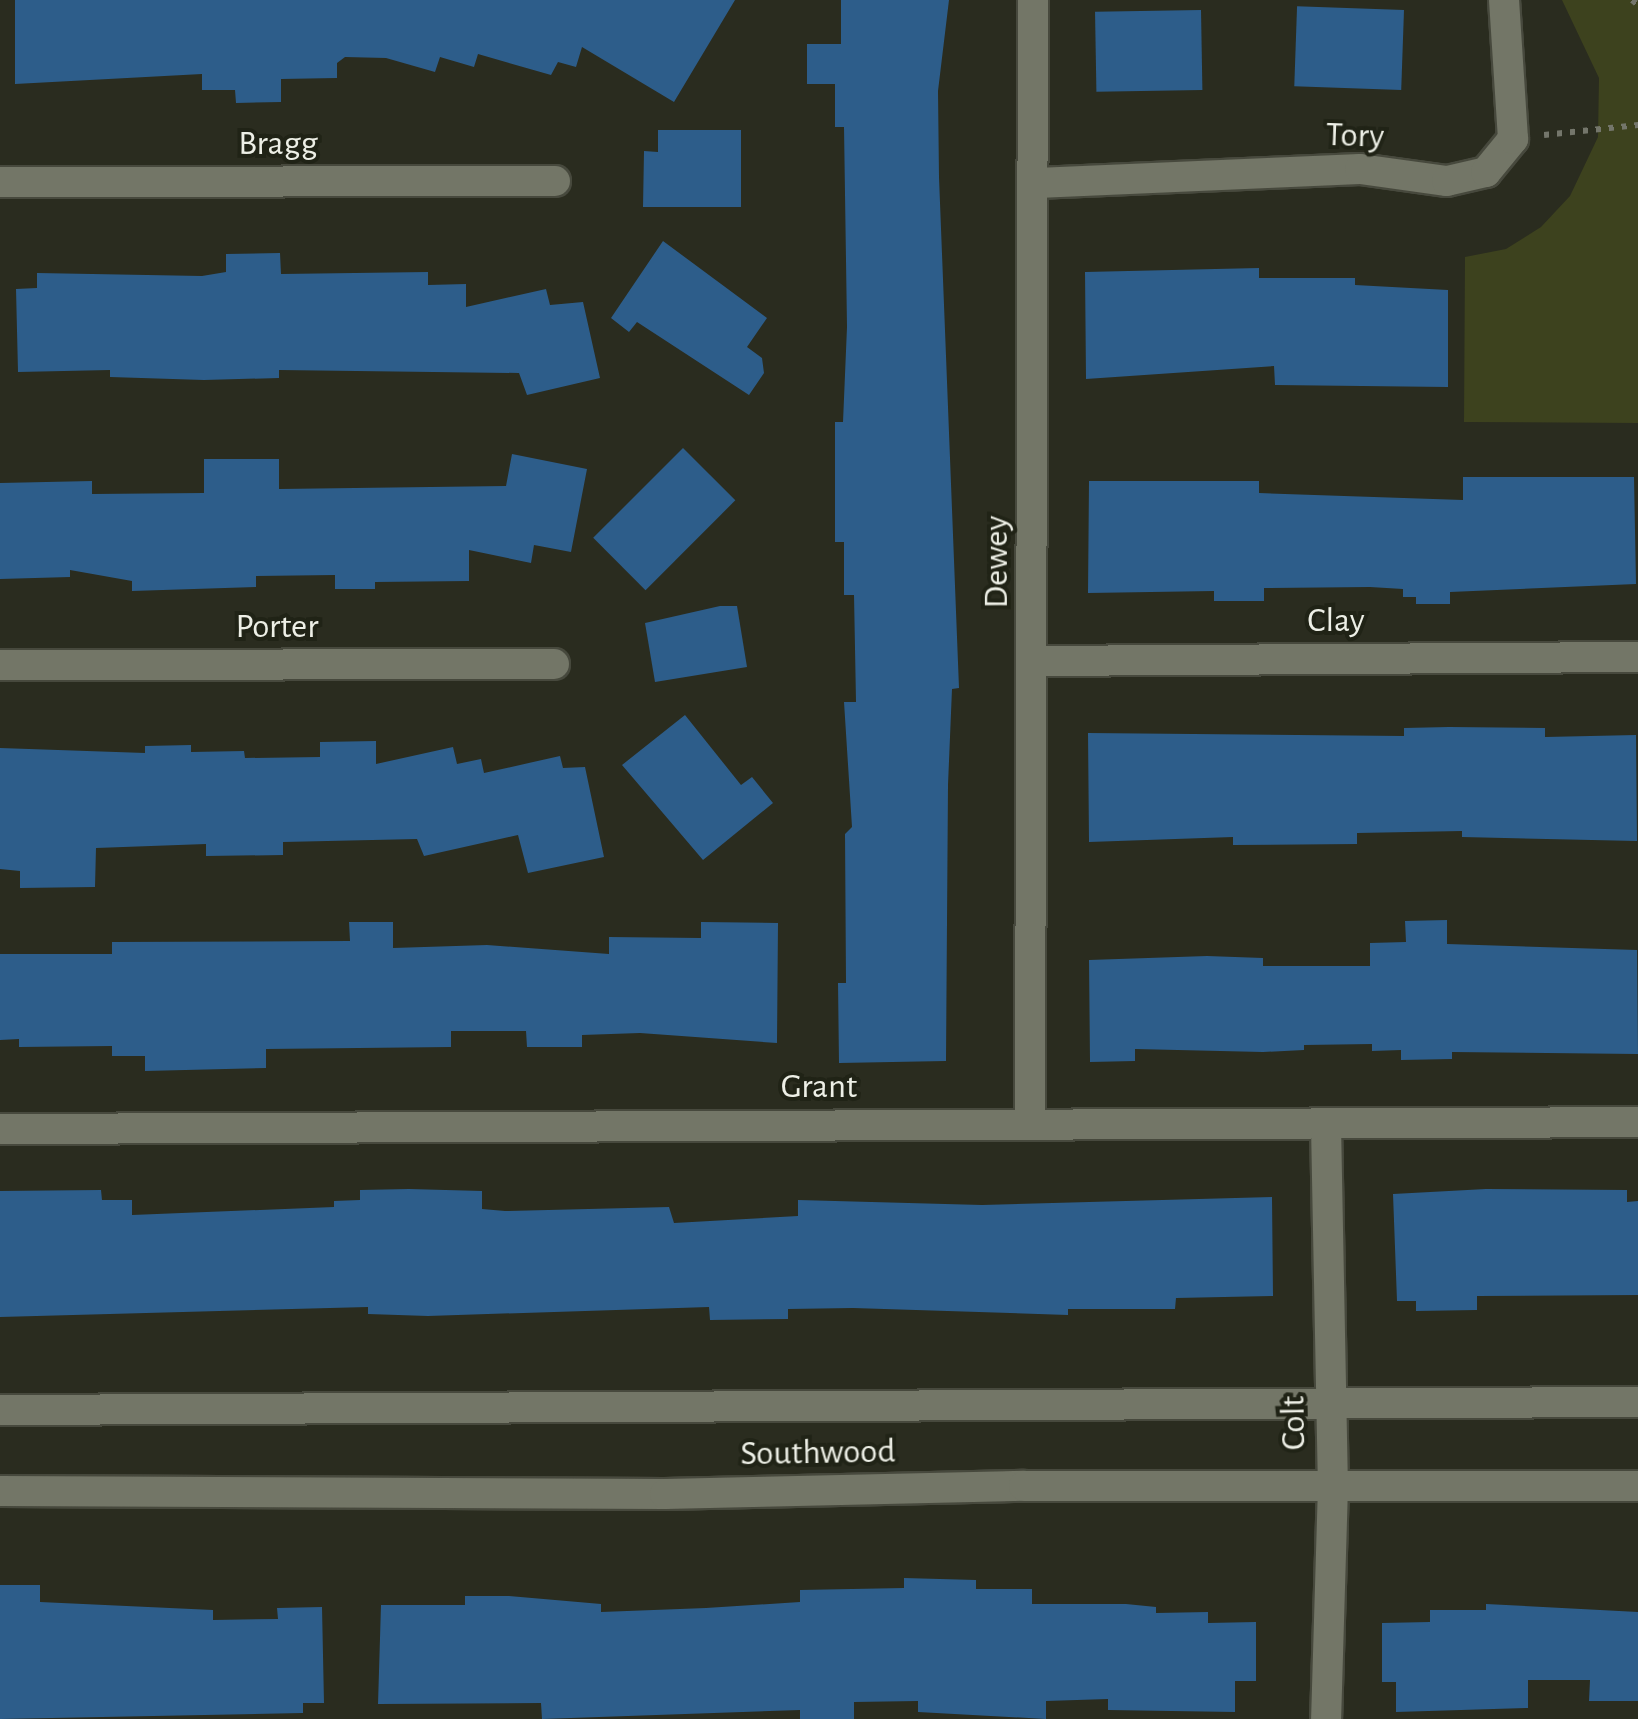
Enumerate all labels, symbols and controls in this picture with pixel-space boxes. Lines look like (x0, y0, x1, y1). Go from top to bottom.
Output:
street label: Tory (1325, 114, 1385, 158)
street label: Bragg (238, 123, 318, 165)
street label: Dewey (976, 516, 1018, 608)
street label: Clay (1307, 600, 1365, 642)
street label: Porter (236, 606, 318, 648)
street label: Grant (781, 1066, 857, 1108)
street label: Colt (1273, 1395, 1315, 1451)
street label: Southwood (740, 1431, 896, 1475)

